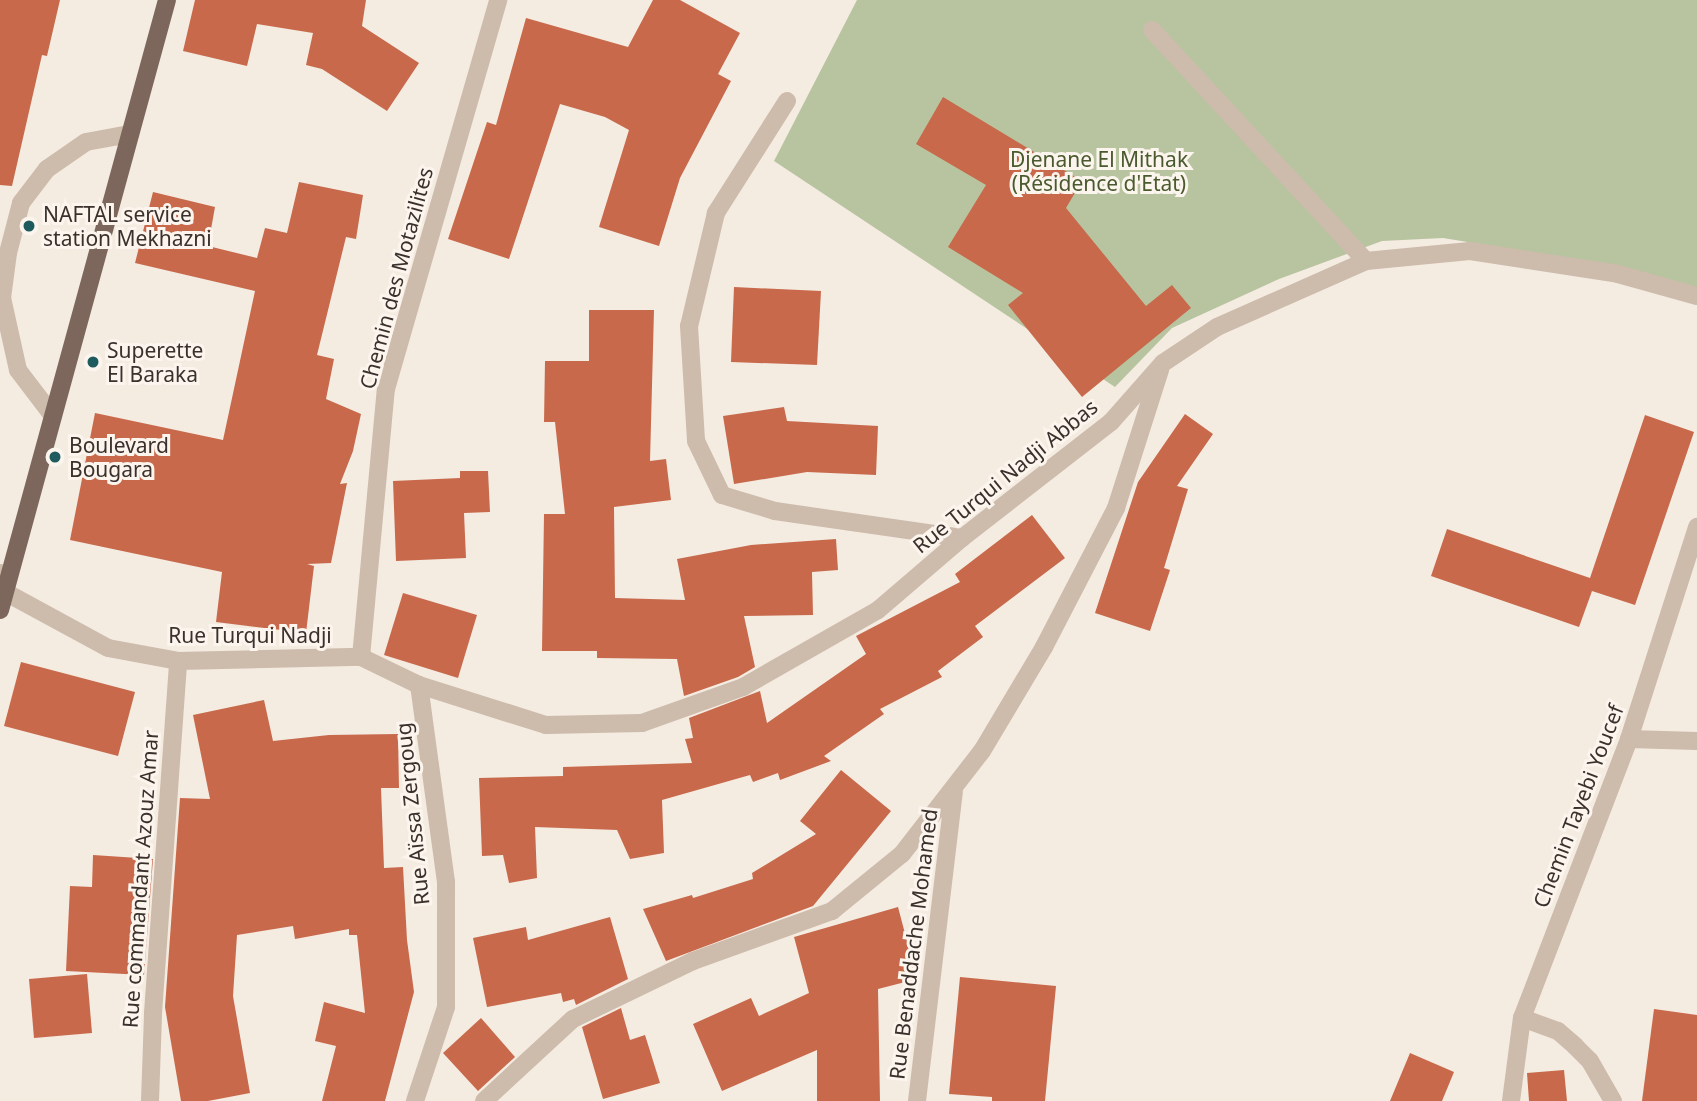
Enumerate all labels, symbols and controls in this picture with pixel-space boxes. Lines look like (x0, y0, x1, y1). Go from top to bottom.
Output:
park label: Djenane El Mithak (Résidence d'Etat) (1010, 146, 1188, 196)
street label: Chemin des Motazilites (354, 164, 438, 392)
place label: NAFTAL service station Mekhazni (43, 201, 212, 251)
marker: NAFTAL service station Mekhazni (21, 218, 37, 234)
place label: Superette El Baraka (107, 337, 203, 387)
marker: Superette El Baraka (85, 354, 101, 370)
street label: Rue Turqui Nadji Abbas (908, 394, 1102, 558)
place label: Boulevard Bougara (69, 432, 169, 482)
marker: Boulevard Bougara (47, 449, 63, 465)
street label: Rue Turqui Nadji (168, 622, 332, 648)
street label: Chemin Tayebi Youcef (1528, 701, 1628, 911)
street label: Rue Aïssa Zergoug (390, 721, 434, 907)
street label: Rue commandant Azouz Amar (117, 729, 163, 1029)
street label: Rue Benaddache Mohamed (884, 807, 942, 1081)

